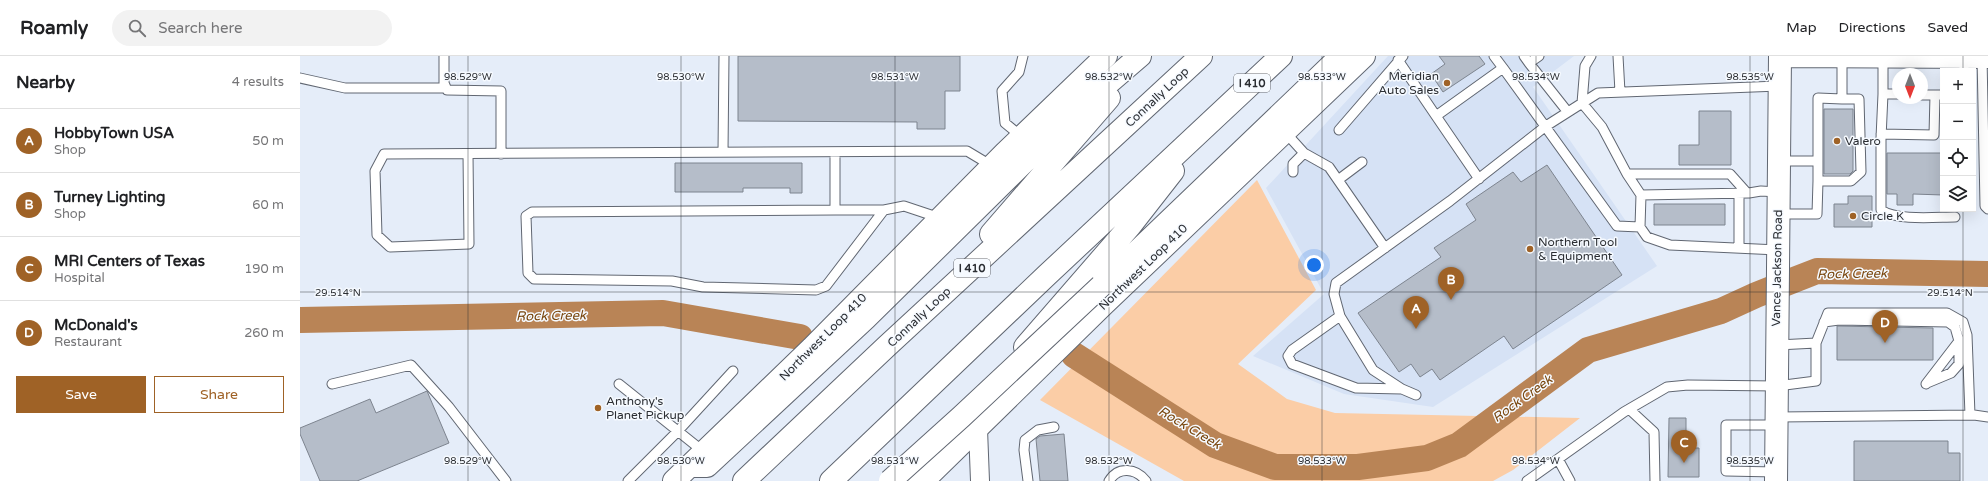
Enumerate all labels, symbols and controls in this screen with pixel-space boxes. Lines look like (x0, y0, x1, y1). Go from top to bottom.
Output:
search box (112, 10, 392, 46)
text: Roamly (20, 17, 88, 39)
icon: search (126, 17, 148, 39)
text: Search here (158, 19, 243, 37)
text: Map (1786, 19, 1817, 36)
text: Directions (1839, 19, 1906, 36)
text: Saved (1928, 19, 1968, 36)
street label: Connally Loop (1122, 64, 1192, 130)
north arrow (1892, 68, 1928, 104)
map controls (1940, 68, 1976, 212)
button: + (1940, 68, 1976, 104)
place label: Meridian Auto Sales (1378, 69, 1439, 97)
text: 98.529°W (444, 71, 492, 83)
text: 98.530°W (657, 71, 705, 83)
text: 98.531°W (871, 71, 919, 83)
text: 98.532°W (1085, 71, 1133, 83)
text: 98.533°W (1298, 71, 1346, 83)
text: 98.534°W (1512, 71, 1560, 83)
text: 98.535°W (1726, 71, 1774, 83)
text: Nearby (16, 72, 75, 93)
text: 4 results (232, 74, 284, 90)
road number: I 410 (1234, 74, 1270, 92)
marker: Meridian Auto Sales (1442, 78, 1452, 88)
button: − (1940, 104, 1976, 140)
text: HobbyTown USA (54, 124, 174, 142)
text: A (24, 133, 34, 149)
text: 50 m (252, 133, 284, 149)
place label: Valero (1845, 134, 1881, 148)
marker: Valero (1832, 136, 1842, 146)
button: locate (1940, 140, 1976, 176)
text: Shop (54, 142, 86, 158)
button: layers (1940, 176, 1976, 212)
text: Turney Lighting (54, 188, 165, 206)
text: B (24, 197, 34, 213)
text: 60 m (252, 197, 284, 213)
text: Shop (54, 206, 86, 222)
street label: Vance Jackson Road (1769, 209, 1785, 327)
place label: Circle K (1861, 209, 1904, 223)
marker: Circle K (1848, 211, 1858, 221)
street label: Northwest Loop 410 (1096, 221, 1190, 313)
place label: Northern Tool & Equipment (1538, 235, 1617, 263)
marker: Northern Tool & Equipment (1525, 244, 1535, 254)
text: MRI Centers of Texas (54, 252, 205, 270)
your location (1304, 255, 1324, 275)
road number: I 410 (954, 259, 990, 277)
text: C (24, 261, 34, 277)
text: 190 m (244, 261, 284, 277)
water label: Rock Creek (1817, 265, 1888, 283)
pin: B (1438, 267, 1464, 300)
text: Hospital (54, 270, 105, 286)
street label: Connally Loop (884, 284, 954, 350)
text: 29.514°N (315, 287, 361, 299)
text: 29.514°N (1927, 287, 1973, 299)
street label: Northwest Loop 410 (776, 290, 870, 384)
pin: A (1403, 296, 1429, 329)
water label: Rock Creek (516, 307, 587, 325)
pin: D (1872, 310, 1898, 343)
text: McDonald's (54, 316, 138, 334)
text: D (24, 325, 34, 341)
text: 260 m (244, 325, 284, 341)
text: Restaurant (54, 334, 122, 350)
water label: Rock Creek (1490, 371, 1556, 426)
button: Save (16, 376, 146, 413)
button: Share (154, 376, 284, 413)
place label: Anthony's Planet Pickup (606, 394, 684, 422)
marker: Anthony's Planet Pickup (593, 403, 603, 413)
water label: Rock Creek (1155, 403, 1224, 453)
pin: C (1671, 430, 1697, 463)
text: 98.529°W (444, 455, 492, 467)
text: 98.530°W (657, 455, 705, 467)
text: 98.531°W (871, 455, 919, 467)
text: 98.532°W (1085, 455, 1133, 467)
text: 98.533°W (1298, 455, 1346, 467)
text: 98.534°W (1512, 455, 1560, 467)
text: 98.535°W (1726, 455, 1774, 467)

